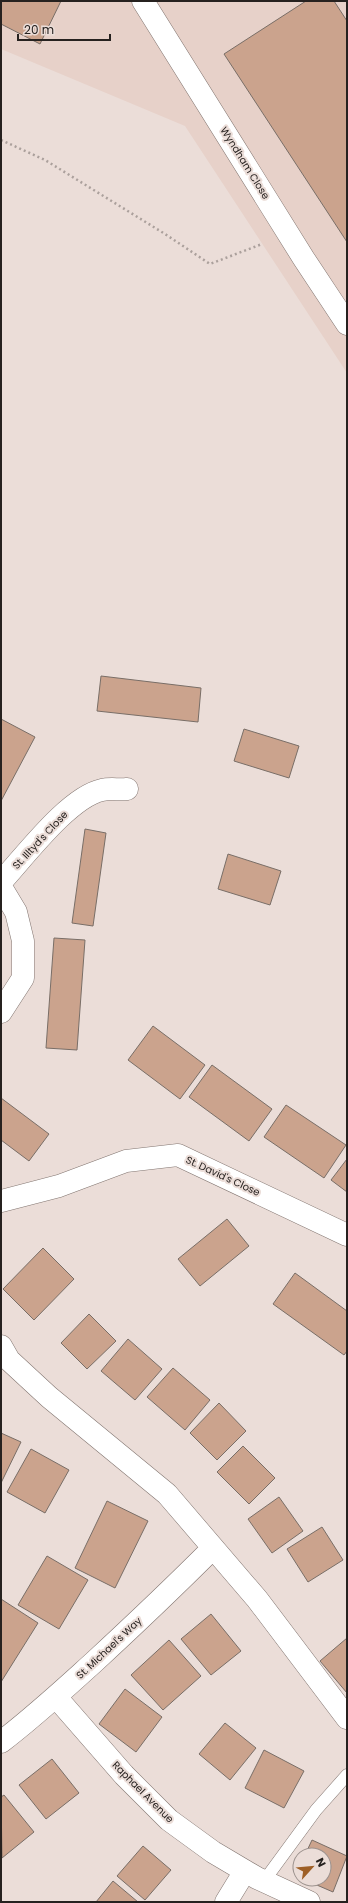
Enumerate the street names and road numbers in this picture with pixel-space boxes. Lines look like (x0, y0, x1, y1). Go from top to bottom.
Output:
street label: Wyndham Close (217, 124, 273, 202)
street label: St. Illtyd's Close (9, 807, 71, 873)
street label: St. David's Close (183, 1152, 263, 1200)
street label: St. Michael's Way (73, 1613, 145, 1682)
street label: Raphael Avenue (109, 1758, 177, 1826)

